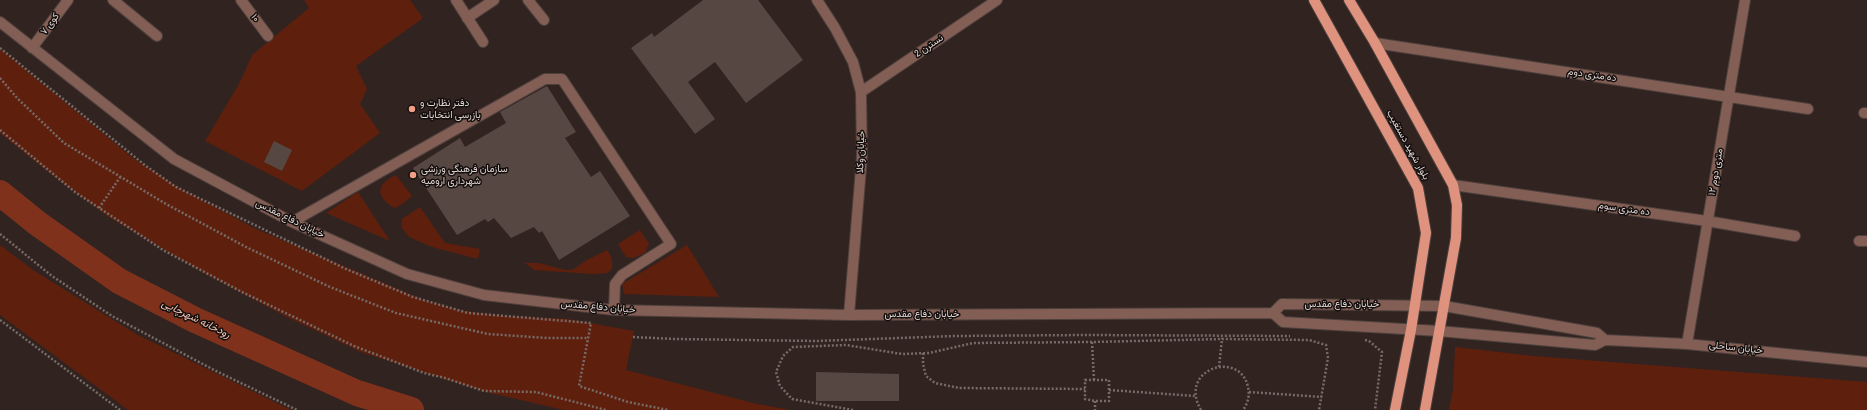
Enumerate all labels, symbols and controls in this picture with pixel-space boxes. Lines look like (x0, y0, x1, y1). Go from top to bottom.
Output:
street label: کوی ۷ (38, 11, 62, 37)
street label: ۱۰ (248, 12, 262, 24)
street label: نسترن 2 (912, 32, 946, 60)
street label: ده متری دوم (1567, 66, 1617, 84)
place label: دفتر نظارت و بازرسی انتخابات (420, 97, 481, 120)
marker: دفتر نظارت و بازرسی انتخابات (407, 104, 417, 114)
street label: بلوار شهید دستغیب (1384, 108, 1432, 182)
street label: خیابان وکلا (854, 131, 868, 173)
street label: ۱۲ متری دوم (1706, 147, 1726, 197)
place label: سازمان فرهنگی ورزشی شهرداری ارومیه (421, 163, 508, 186)
marker: سازمان فرهنگی ورزشی شهرداری ارومیه (408, 170, 418, 180)
street label: خیابان دفاع مقدس (254, 197, 326, 241)
street label: ده متری سوم (1597, 199, 1651, 219)
water label: رودخانه شهرچایی (159, 297, 233, 341)
street label: خیابان دفاع مقدس (560, 298, 636, 316)
street label: خیابان دفاع مقدس (1305, 298, 1379, 310)
street label: خیابان دفاع مقدس (885, 308, 959, 320)
street label: خیابان ساحلی (1708, 339, 1764, 357)

